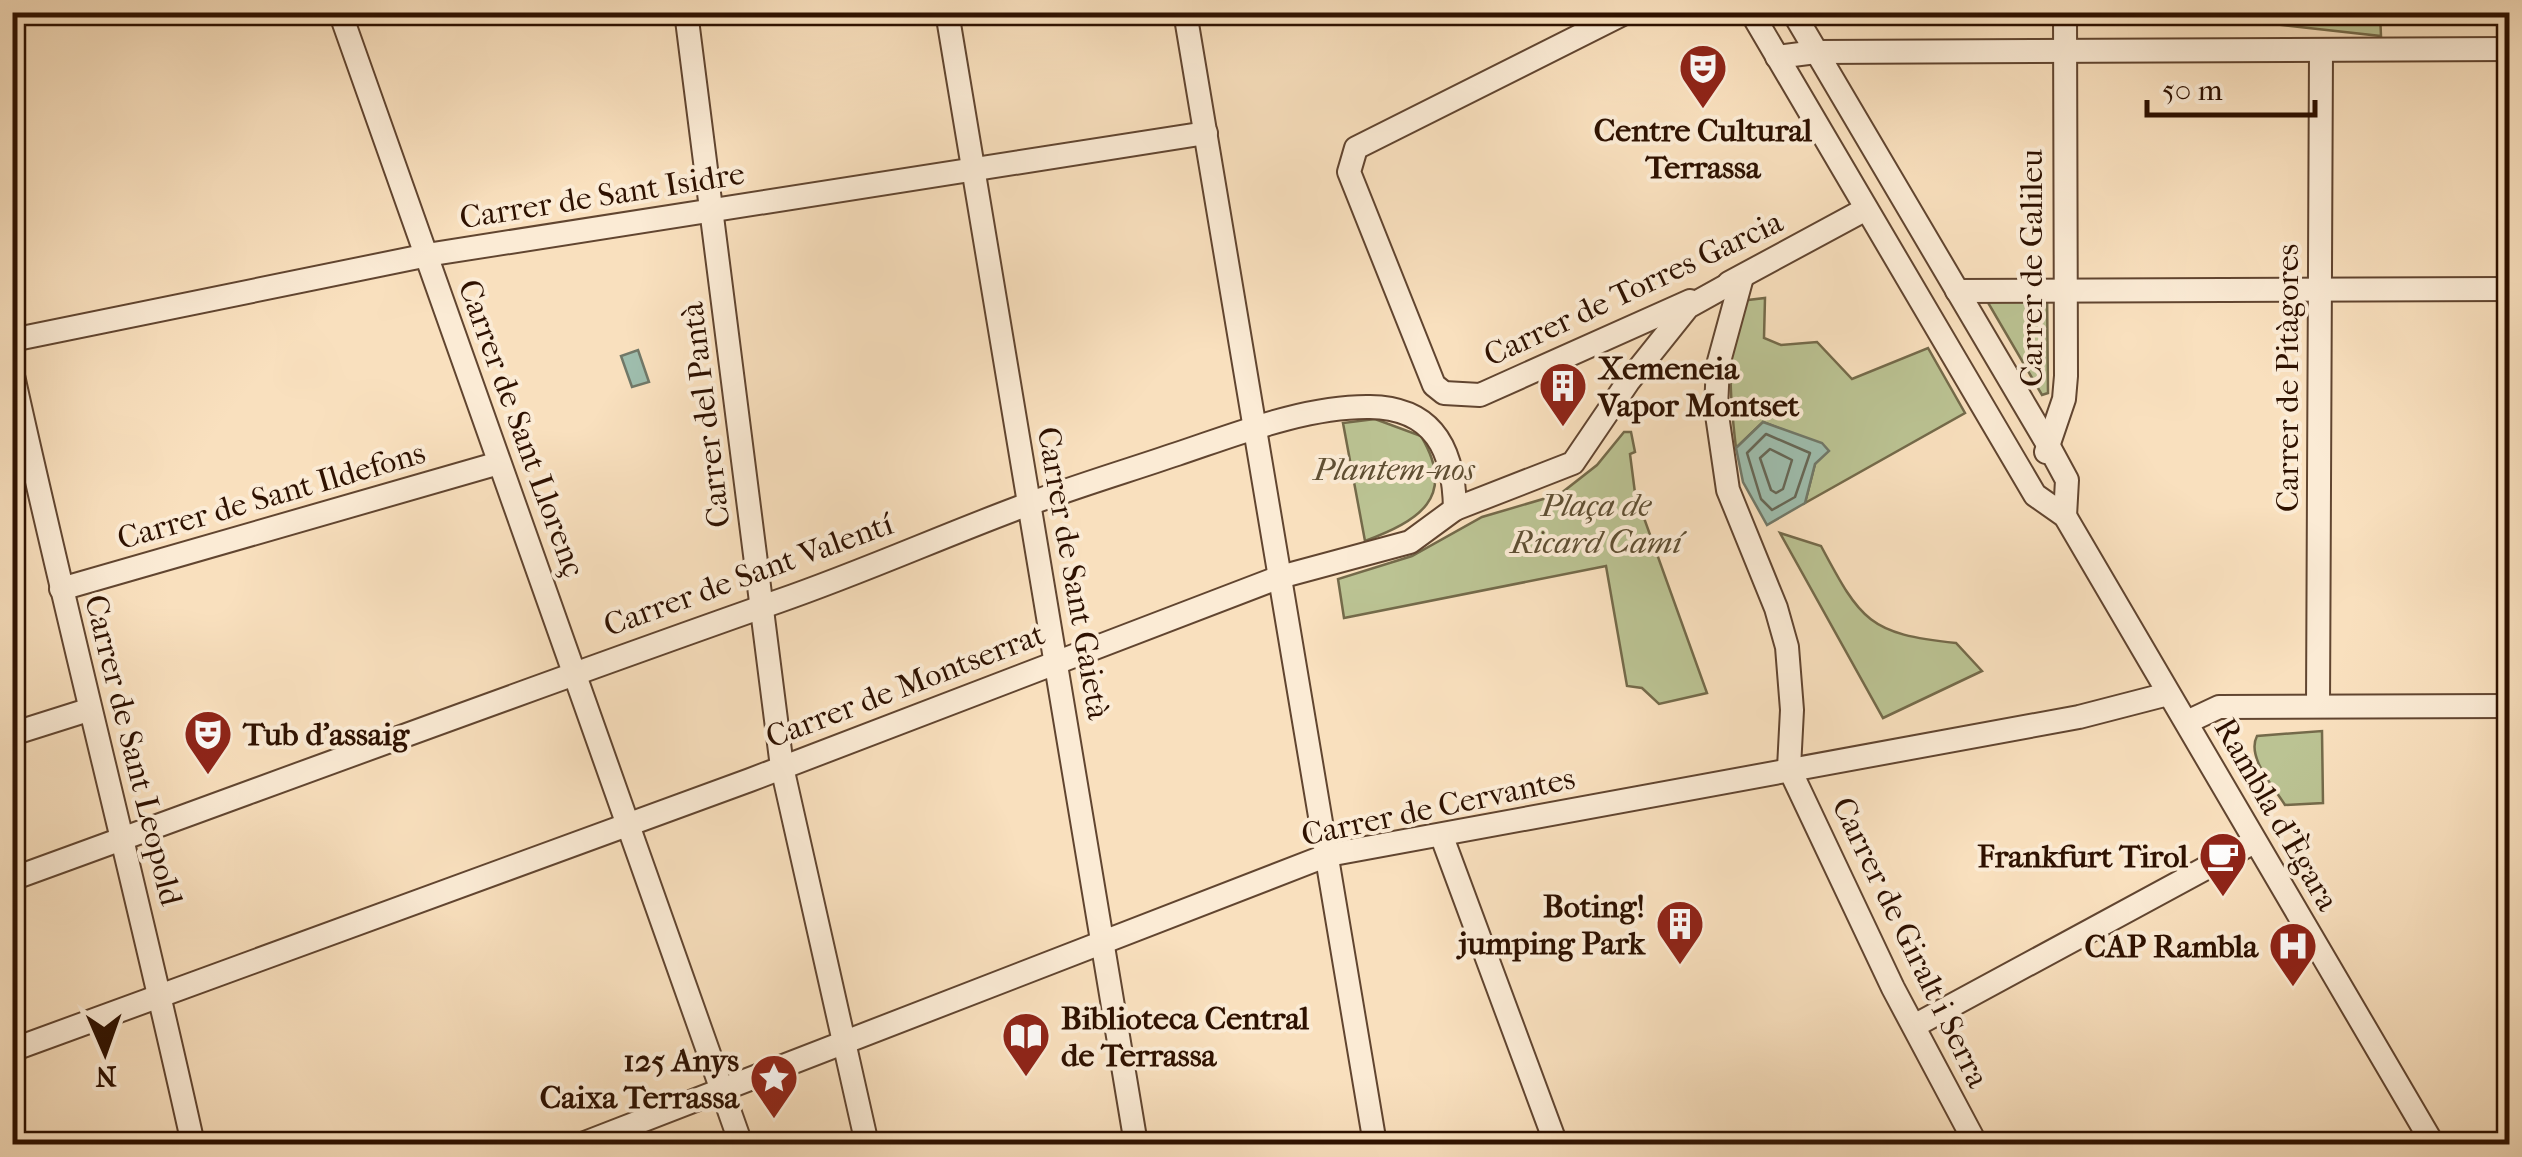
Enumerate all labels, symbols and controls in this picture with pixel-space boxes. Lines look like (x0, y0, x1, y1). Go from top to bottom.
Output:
theatre icon: Centre Cultural Terrassa (1677, 42, 1729, 110)
scale bar (2147, 55, 2314, 117)
text: 50 m (2162, 73, 2223, 108)
place label: Centre Cultural Terrassa (1594, 112, 1812, 186)
street label: Carrer de Galileu (2013, 149, 2050, 387)
street label: Carrer de Sant Isidre (457, 155, 747, 236)
street label: Carrer de Torres Garcia (1478, 202, 1789, 374)
street label: Carrer de Pitàgores (2269, 244, 2306, 512)
street label: Carrer de Sant Llorenç (451, 275, 593, 582)
street label: Carrer del Pantà (673, 299, 738, 530)
place label: Xemeneia Vapor Montset (1597, 350, 1800, 424)
building icon: Xemeneia Vapor Montset (1537, 360, 1589, 428)
street label: Carrer de Sant Gaietà (1030, 424, 1118, 723)
street label: Carrer de Sant Ildefons (113, 434, 429, 557)
park label: Plantem-nos (1311, 451, 1476, 488)
park label: Plaça de Ricard Camí (1508, 487, 1688, 561)
street label: Carrer de Sant Valentí (599, 505, 898, 644)
street label: Carrer de Sant Leopold (77, 591, 190, 910)
street label: Carrer de Montserrat (761, 615, 1050, 756)
theatre icon: Tub d'assaig (182, 708, 234, 776)
street label: Rambla d'Ègara (2207, 711, 2347, 918)
place label: Tub d'assaig (242, 716, 410, 753)
street label: Carrer de Cervantes (1298, 759, 1578, 854)
street label: Carrer de Giralt i Serra (1824, 791, 1997, 1094)
cafe icon: Frankfurt Tirol (2197, 830, 2249, 898)
place label: Frankfurt Tirol (1978, 838, 2188, 875)
place label: Boting! jumping Park (1455, 888, 1647, 962)
building icon: Boting! jumping Park (1654, 898, 1706, 966)
hospital icon: CAP Rambla (2267, 920, 2319, 988)
place label: CAP Rambla (2084, 928, 2259, 965)
place label: Biblioteca Central de Terrassa (1061, 1000, 1309, 1074)
north arrow (55, 1002, 155, 1102)
library icon: Biblioteca Central de Terrassa (1000, 1010, 1052, 1078)
place label: 125 Anys Caixa Terrassa (540, 1042, 740, 1116)
place icon: 125 Anys Caixa Terrassa (748, 1052, 800, 1120)
text: N (94, 1060, 117, 1093)

